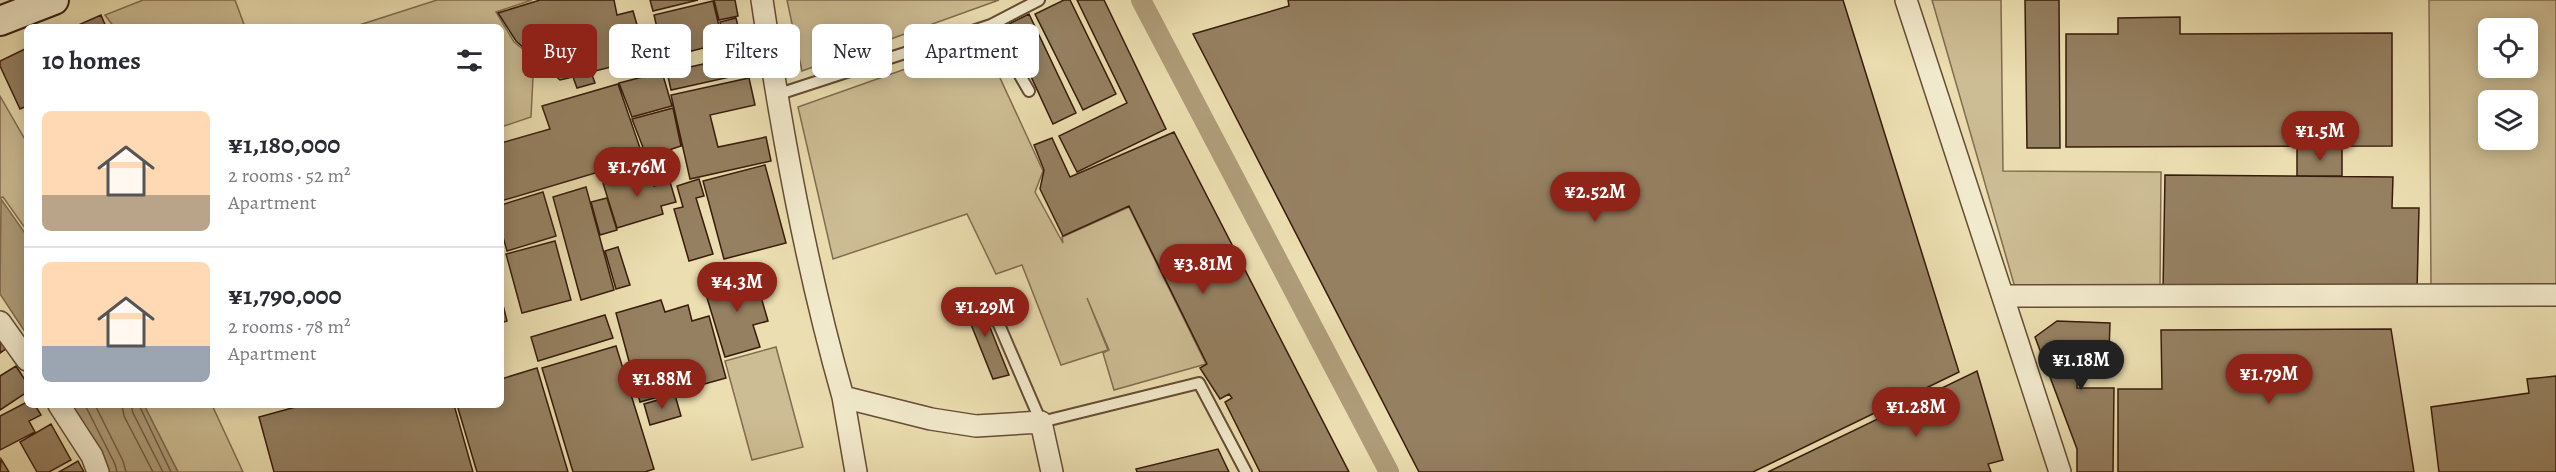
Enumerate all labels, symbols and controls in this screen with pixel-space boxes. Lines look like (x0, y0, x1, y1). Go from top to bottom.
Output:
map controls (2478, 18, 2538, 150)
button: locate (2478, 18, 2538, 78)
chip: Buy (522, 24, 597, 78)
chip: Rent (609, 24, 691, 78)
chip: Filters (703, 24, 800, 78)
chip: New (812, 24, 892, 78)
chip: Apartment (904, 24, 1039, 78)
text: 10 homes (42, 43, 141, 78)
icon: filters (453, 44, 486, 77)
button: layers (2478, 90, 2538, 150)
pin: ¥1.5M (2278, 111, 2362, 162)
text: ¥1.5M (2295, 117, 2345, 144)
text: ¥1,180,000 (228, 127, 340, 162)
icon: home (90, 135, 162, 207)
pin: ¥1.76M (588, 147, 686, 198)
text: ¥1.76M (608, 153, 666, 180)
text: 2 rooms · 52 m² (228, 162, 351, 189)
pin: ¥2.52M (1546, 172, 1644, 223)
text: ¥2.52M (1564, 178, 1626, 205)
text: Apartment (228, 189, 317, 216)
pin: ¥3.81M (1154, 244, 1252, 295)
text: ¥3.81M (1173, 250, 1233, 277)
pin: ¥4.3M (695, 262, 779, 313)
text: ¥4.3M (711, 268, 763, 295)
text: ¥1,790,000 (228, 278, 342, 313)
icon: home (90, 286, 162, 358)
pin: ¥1.29M (936, 287, 1034, 338)
text: ¥1.29M (955, 293, 1015, 320)
text: 2 rooms · 78 m² (228, 313, 351, 340)
text: Apartment (228, 340, 317, 367)
pin: ¥1.18M (2032, 340, 2130, 391)
text: ¥1.18M (2052, 346, 2110, 373)
pin: ¥1.79M (2220, 354, 2318, 405)
pin: ¥1.88M (613, 359, 711, 410)
text: ¥1.79M (2240, 360, 2298, 387)
text: ¥1.88M (632, 365, 692, 392)
pin: ¥1.28M (1867, 387, 1965, 438)
text: ¥1.28M (1886, 393, 1946, 420)

